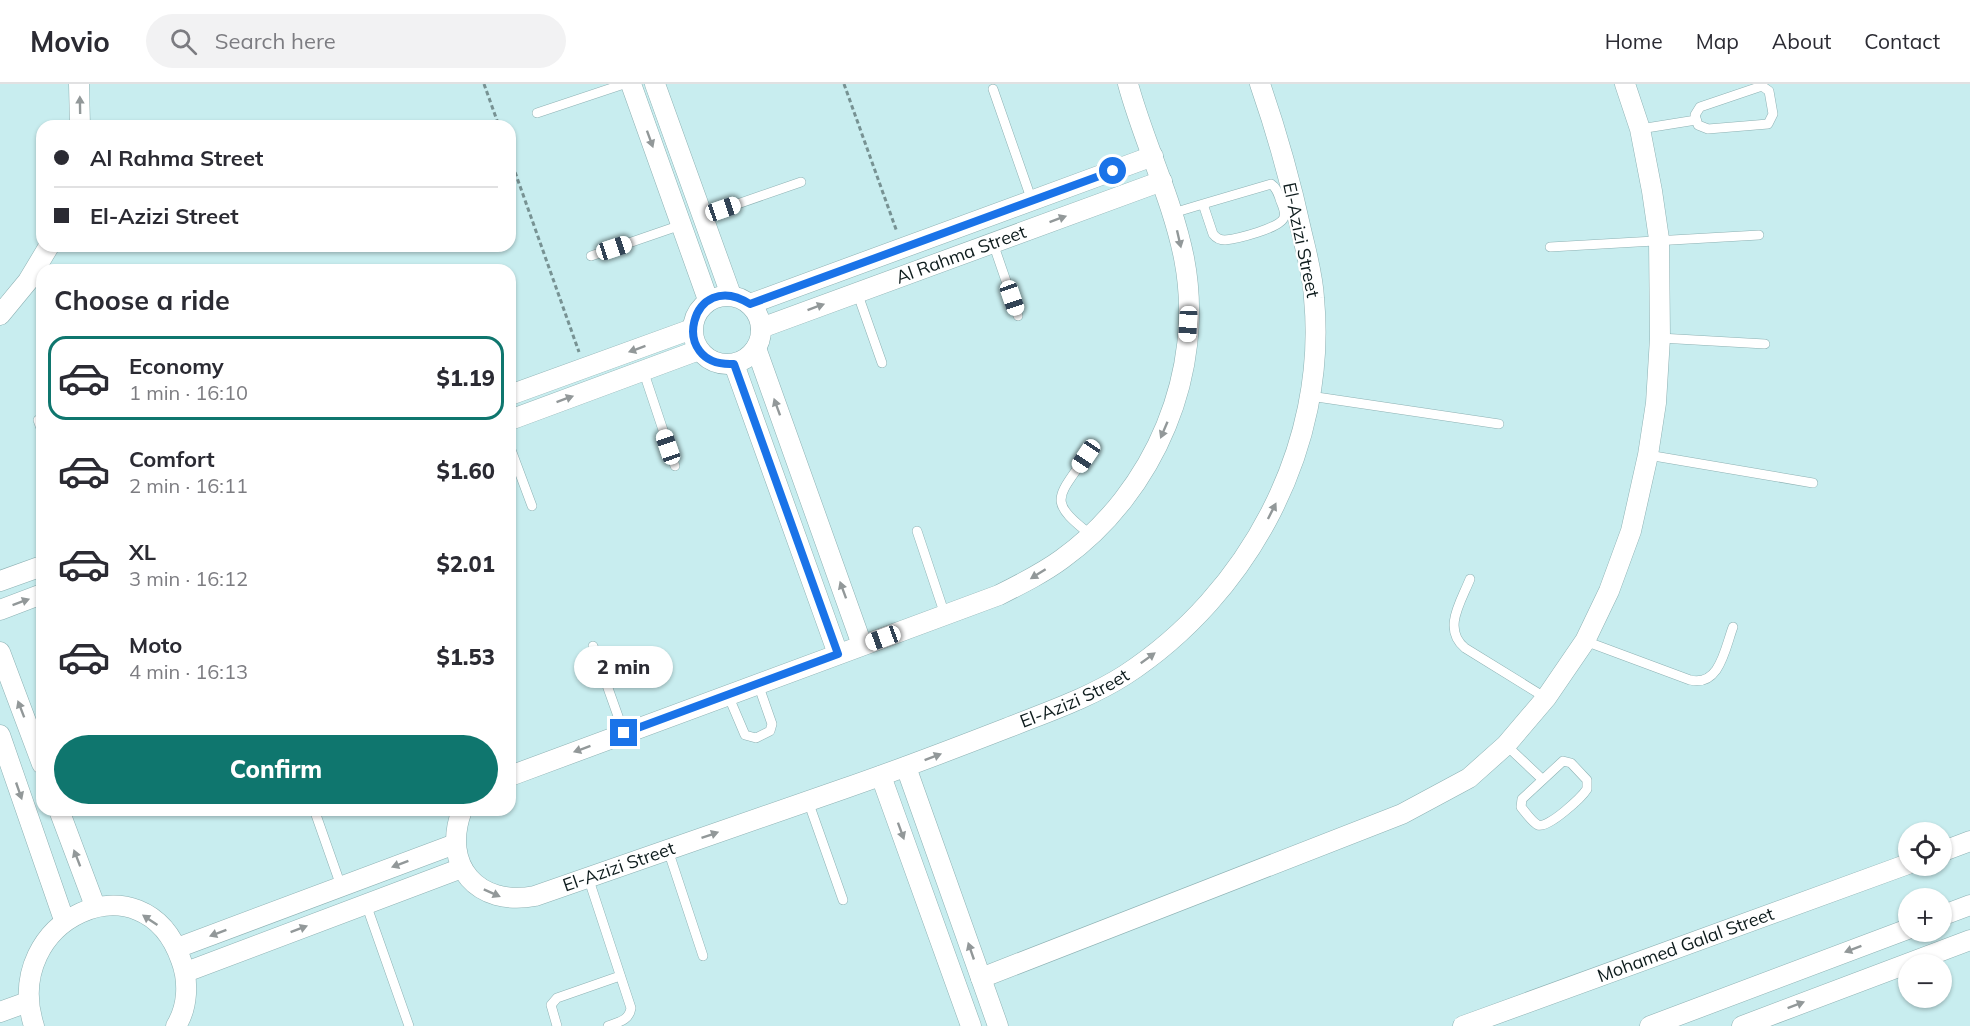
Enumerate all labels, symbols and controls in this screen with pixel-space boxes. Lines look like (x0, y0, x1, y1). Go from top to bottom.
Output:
search box (146, 14, 566, 68)
text: Movio (30, 24, 110, 59)
icon: search (167, 25, 200, 58)
text: Search here (215, 27, 336, 55)
text: Home (1605, 28, 1663, 54)
text: Map (1696, 28, 1739, 54)
text: About (1772, 28, 1831, 54)
text: Contact (1864, 28, 1940, 54)
one-way arrow (75, 95, 85, 114)
one-way arrow (646, 130, 656, 148)
text: Al Rahma Street (90, 144, 263, 172)
route start (1099, 157, 1126, 184)
street label: El-Azizi Street (1278, 180, 1325, 300)
car (703, 195, 743, 223)
text: El-Azizi Street (90, 202, 238, 230)
one-way arrow (1050, 213, 1068, 223)
street label: Al Rahma Street (892, 220, 1029, 289)
one-way arrow (1175, 230, 1185, 248)
car (594, 234, 634, 262)
car (998, 278, 1026, 318)
text: Choose a ride (54, 283, 230, 317)
one-way arrow (807, 302, 825, 312)
car (1178, 306, 1198, 342)
one-way arrow (628, 344, 646, 354)
icon: car (57, 351, 111, 405)
text: Economy (129, 352, 224, 380)
text: $1.19 (436, 364, 495, 392)
text: 1 min · 16:10 (129, 380, 248, 405)
one-way arrow (556, 394, 574, 404)
one-way arrow (772, 397, 782, 415)
one-way arrow (1159, 421, 1169, 439)
car (654, 427, 682, 467)
car (1068, 436, 1104, 476)
icon: car (57, 444, 111, 498)
text: Comfort (129, 445, 215, 473)
text: $1.60 (436, 457, 495, 485)
text: 2 min · 16:11 (129, 473, 248, 498)
one-way arrow (1267, 502, 1277, 519)
icon: car (57, 537, 111, 591)
text: XL (129, 538, 156, 566)
text: $2.01 (436, 550, 495, 578)
text: 3 min · 16:12 (129, 566, 248, 591)
one-way arrow (1030, 569, 1047, 580)
one-way arrow (837, 581, 847, 599)
one-way arrow (12, 597, 30, 607)
car (863, 623, 903, 653)
icon: car (57, 630, 111, 684)
text: Moto (129, 631, 182, 659)
text: $1.53 (436, 643, 495, 671)
callout: 2 min (574, 646, 674, 688)
one-way arrow (1140, 653, 1155, 665)
text: 2 min (597, 654, 650, 679)
text: 4 min · 16:13 (129, 659, 248, 684)
street label: El-Azizi Street (1017, 663, 1133, 733)
one-way arrow (16, 700, 26, 718)
route end (610, 719, 637, 746)
button: Confirm (54, 735, 498, 804)
one-way arrow (573, 745, 591, 754)
one-way arrow (925, 752, 943, 762)
one-way arrow (15, 782, 25, 800)
one-way arrow (897, 822, 907, 840)
map controls (1898, 822, 1952, 1008)
button: locate (1898, 822, 1952, 876)
one-way arrow (701, 830, 719, 840)
street label: El-Azizi Street (560, 836, 678, 896)
one-way arrow (72, 849, 82, 867)
one-way arrow (391, 860, 409, 870)
button: + (1898, 888, 1952, 942)
one-way arrow (484, 889, 501, 898)
street label: Mohamed Galal Street (1594, 902, 1777, 987)
one-way arrow (141, 914, 158, 925)
one-way arrow (290, 924, 308, 933)
one-way arrow (208, 928, 226, 938)
one-way arrow (966, 942, 976, 960)
one-way arrow (1844, 945, 1862, 955)
button: − (1898, 954, 1952, 1008)
one-way arrow (1787, 1000, 1805, 1010)

